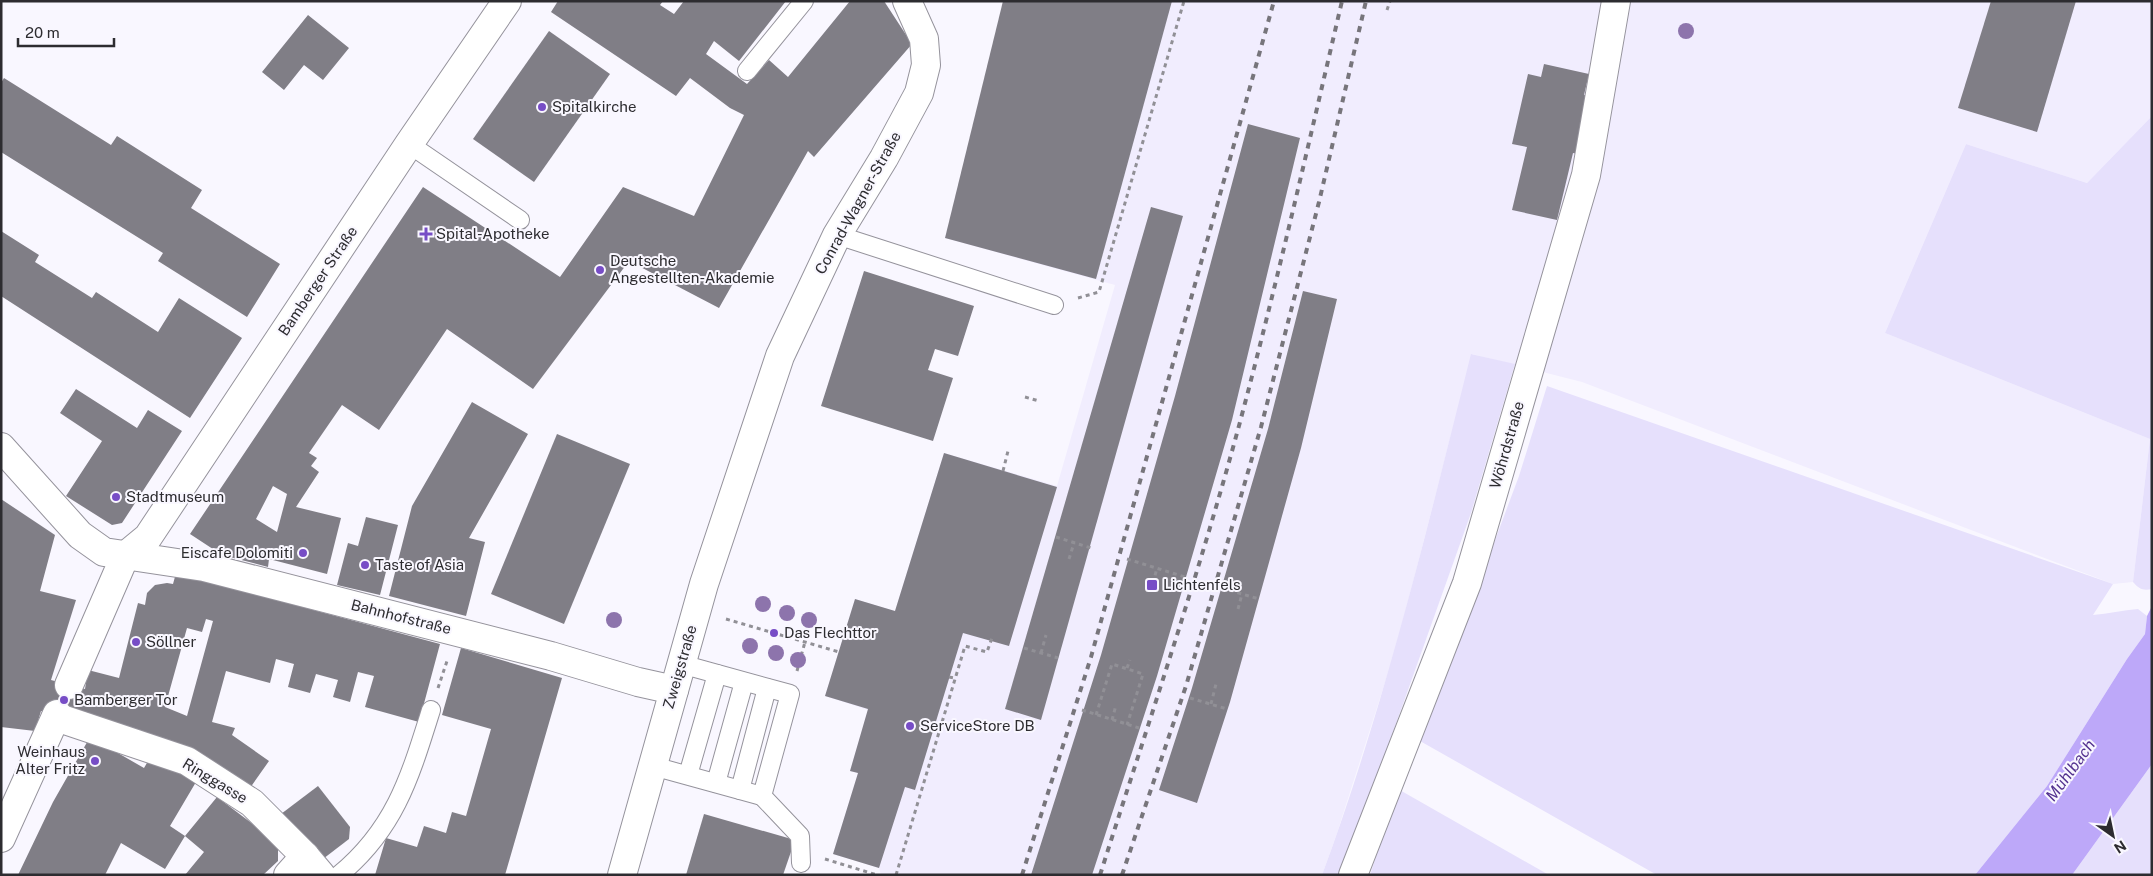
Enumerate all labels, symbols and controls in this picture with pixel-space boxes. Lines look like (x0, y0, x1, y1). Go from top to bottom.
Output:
scale bar (18, 15, 114, 47)
text: 20 m (25, 24, 60, 41)
place label: Spitalkirche (552, 98, 636, 115)
marker: Spitalkirche (536, 101, 548, 113)
street label: Conrad-Wagner-Straße (811, 128, 904, 277)
street label: Bamberger Straße (275, 223, 361, 339)
place label: Spital-Apotheke (436, 225, 550, 242)
marker: Spital-Apotheke (420, 228, 432, 240)
place label: Deutsche Angestellten-Akademie (610, 252, 775, 286)
marker: Deutsche Angestellten-Akademie (594, 264, 606, 276)
street label: Wöhrdstraße (1486, 399, 1527, 490)
place label: Stadtmuseum (126, 488, 224, 505)
marker: Stadtmuseum (110, 491, 122, 503)
place label: Eiscafe Dolomiti (181, 544, 293, 561)
marker: Eiscafe Dolomiti (297, 547, 309, 559)
place label: Taste of Asia (375, 556, 464, 573)
marker: Taste of Asia (359, 559, 371, 571)
place label: Lichtenfels (1163, 576, 1241, 593)
marker: Lichtenfels (1145, 578, 1159, 592)
street label: Bahnhofstraße (349, 596, 453, 637)
street label: Zweigstraße (659, 623, 700, 711)
place label: Das Flechttor (784, 624, 877, 641)
marker: Das Flechttor (768, 627, 780, 639)
place label: Söllner (146, 633, 196, 650)
marker: Söllner (130, 636, 142, 648)
place label: Bamberger Tor (74, 691, 178, 708)
marker: Bamberger Tor (58, 694, 70, 706)
place label: ServiceStore DB (920, 717, 1035, 734)
marker: ServiceStore DB (904, 720, 916, 732)
water label: Mühlbach (2042, 736, 2099, 805)
place label: Weinhaus Alter Fritz (15, 743, 85, 777)
marker: Weinhaus Alter Fritz (89, 755, 101, 767)
street label: Ringgasse (180, 755, 251, 807)
north arrow (2088, 811, 2138, 861)
text: N (2111, 837, 2129, 857)

